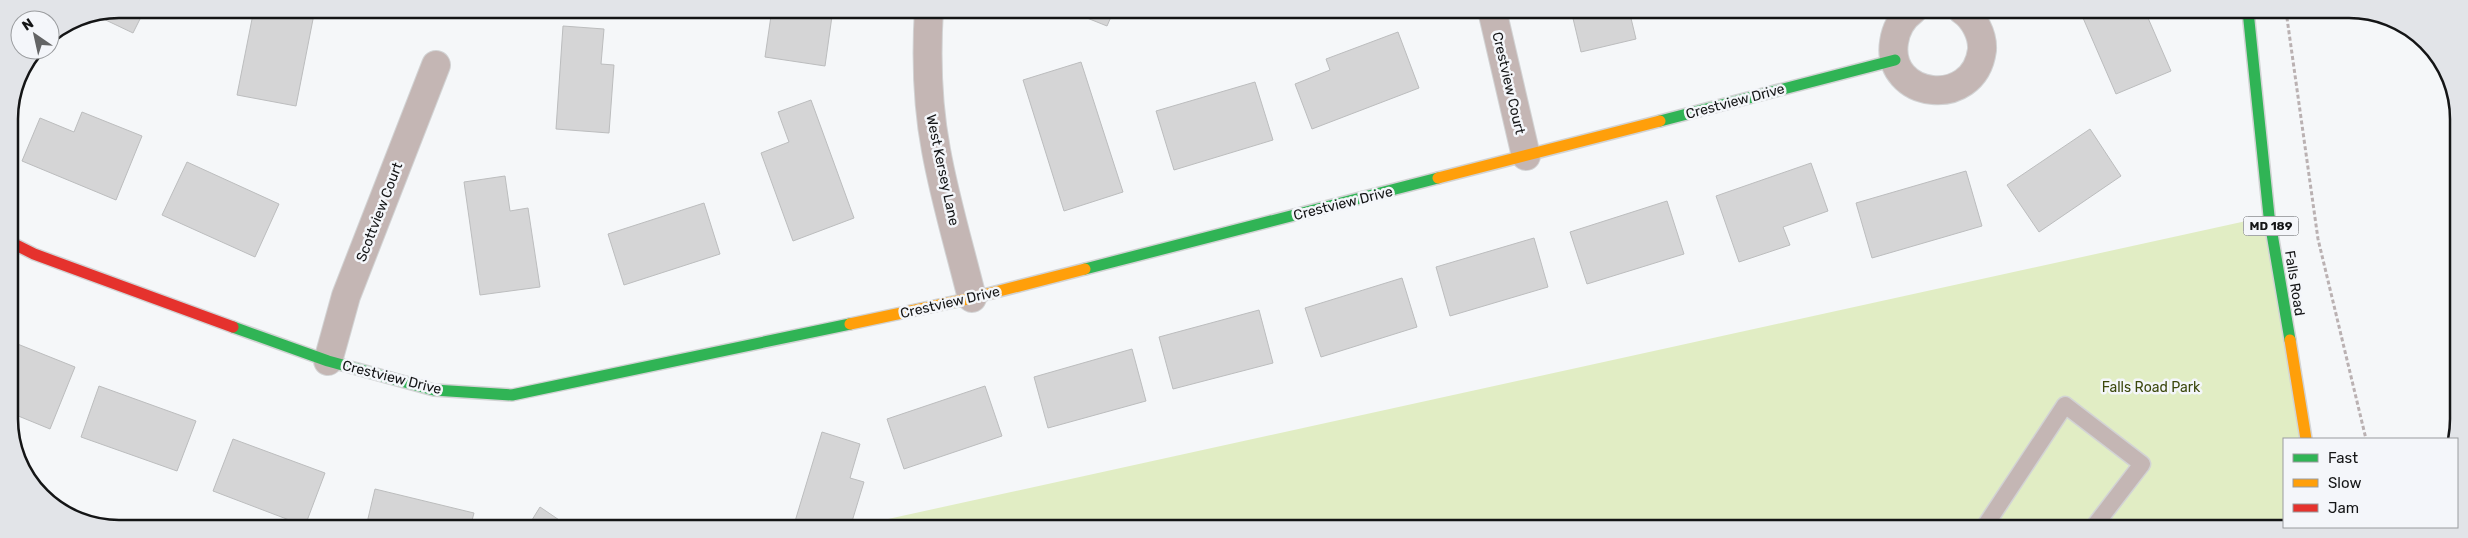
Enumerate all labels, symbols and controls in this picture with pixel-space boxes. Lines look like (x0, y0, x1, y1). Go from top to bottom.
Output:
north arrow (10, 10, 60, 60)
text: N (19, 15, 37, 35)
street label: Crestview Court (1488, 30, 1529, 137)
street label: Crestview Drive (1684, 80, 1787, 123)
street label: West Kersey Lane (922, 113, 963, 227)
street label: Scottview Court (353, 160, 406, 264)
street label: Crestview Drive (1292, 183, 1395, 224)
road number: MD 189 (2244, 217, 2298, 236)
street label: Falls Road (2281, 249, 2308, 317)
street label: Crestview Drive (899, 283, 1002, 322)
street label: Crestview Drive (340, 357, 443, 398)
park label: Falls Road Park (2102, 379, 2201, 396)
legend (2283, 438, 2458, 528)
text: Fast (2328, 449, 2358, 467)
text: Slow (2328, 474, 2361, 492)
text: Jam (2328, 499, 2359, 517)

